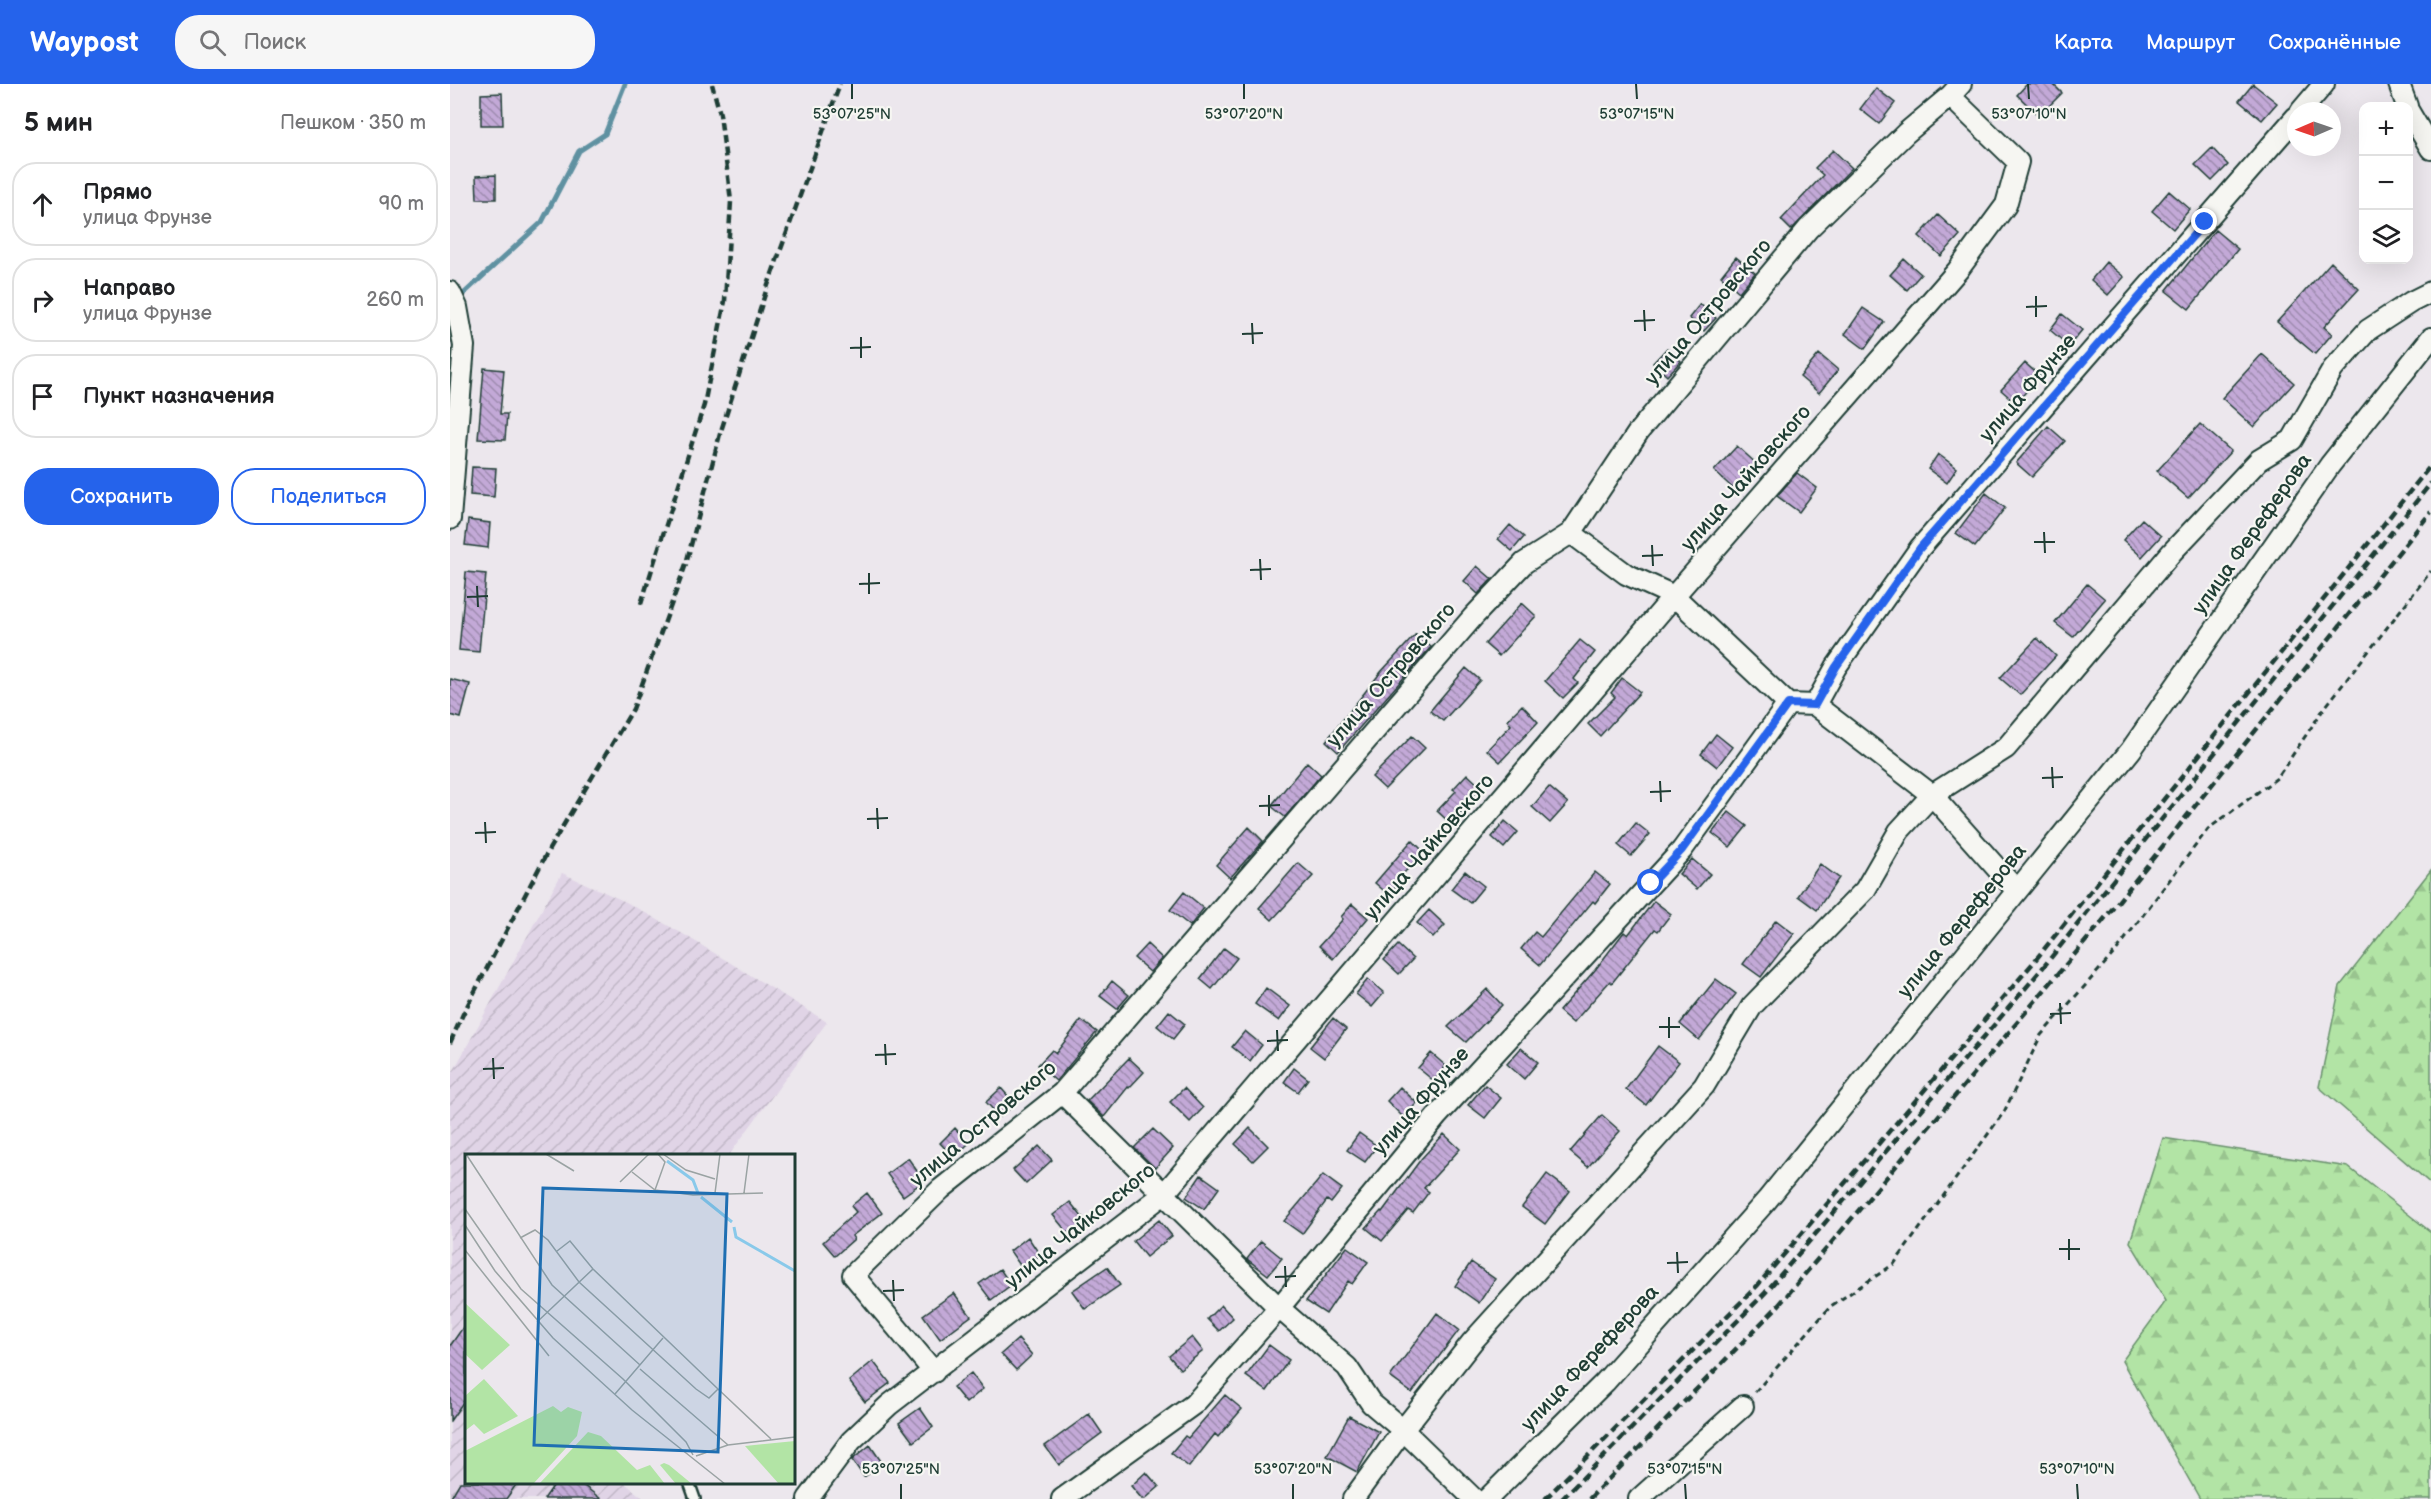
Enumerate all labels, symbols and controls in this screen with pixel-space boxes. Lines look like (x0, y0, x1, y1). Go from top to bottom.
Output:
search box (175, 15, 595, 69)
text: Waypost (30, 26, 139, 59)
icon: search (196, 26, 229, 59)
text: Поиск (244, 29, 306, 56)
text: Карта (2054, 30, 2113, 55)
text: Маршрут (2146, 30, 2235, 55)
text: Сохранённые (2268, 30, 2401, 55)
north arrow (2287, 102, 2341, 156)
map controls (2359, 102, 2413, 264)
button: + (2359, 102, 2413, 156)
text: 53°07'25"N (813, 105, 891, 124)
text: 53°07'20"N (1205, 105, 1283, 124)
text: 53°07'15"N (1599, 105, 1675, 124)
text: 53°07'10"N (1991, 105, 2067, 124)
text: 5 мин (24, 108, 93, 139)
text: Пешком · 350 m (280, 111, 426, 135)
button: − (2359, 156, 2413, 210)
text: Прямо (83, 179, 152, 206)
icon: ahead (26, 188, 59, 221)
text: 90 m (379, 192, 424, 216)
text: улица Фрунзе (83, 206, 212, 230)
route end (2191, 208, 2217, 234)
button: layers (2359, 210, 2413, 264)
street label: улица Островского (1639, 234, 1777, 390)
text: Направо (83, 275, 175, 302)
icon: right (26, 284, 59, 317)
text: 260 m (366, 288, 424, 312)
text: улица Фрунзе (83, 302, 212, 326)
street label: улица Фрунзе (1974, 329, 2082, 447)
icon: arrive (26, 380, 59, 413)
text: Пункт назначения (83, 383, 275, 410)
street label: улица Чайковского (1676, 400, 1816, 556)
street label: улица Фереферова (2187, 448, 2317, 619)
button: Сохранить (24, 468, 219, 525)
button: Поделиться (231, 468, 426, 525)
street label: улица Островского (1321, 598, 1461, 752)
street label: улица Чайковского (1359, 769, 1499, 925)
street label: улица Фереферова (1892, 839, 2032, 1003)
route start (1637, 869, 1663, 895)
street label: улица Фрунзе (1367, 1042, 1475, 1160)
street label: улица Островского (905, 1055, 1061, 1193)
inset map (465, 1154, 795, 1484)
street label: улица Чайковского (1000, 1158, 1160, 1294)
street label: улица Фереферова (1516, 1279, 1665, 1436)
text: 53°07'25"N (862, 1460, 940, 1479)
text: 53°07'20"N (1254, 1460, 1332, 1479)
text: 53°07'15"N (1647, 1460, 1723, 1479)
text: 53°07'10"N (2039, 1460, 2115, 1479)

